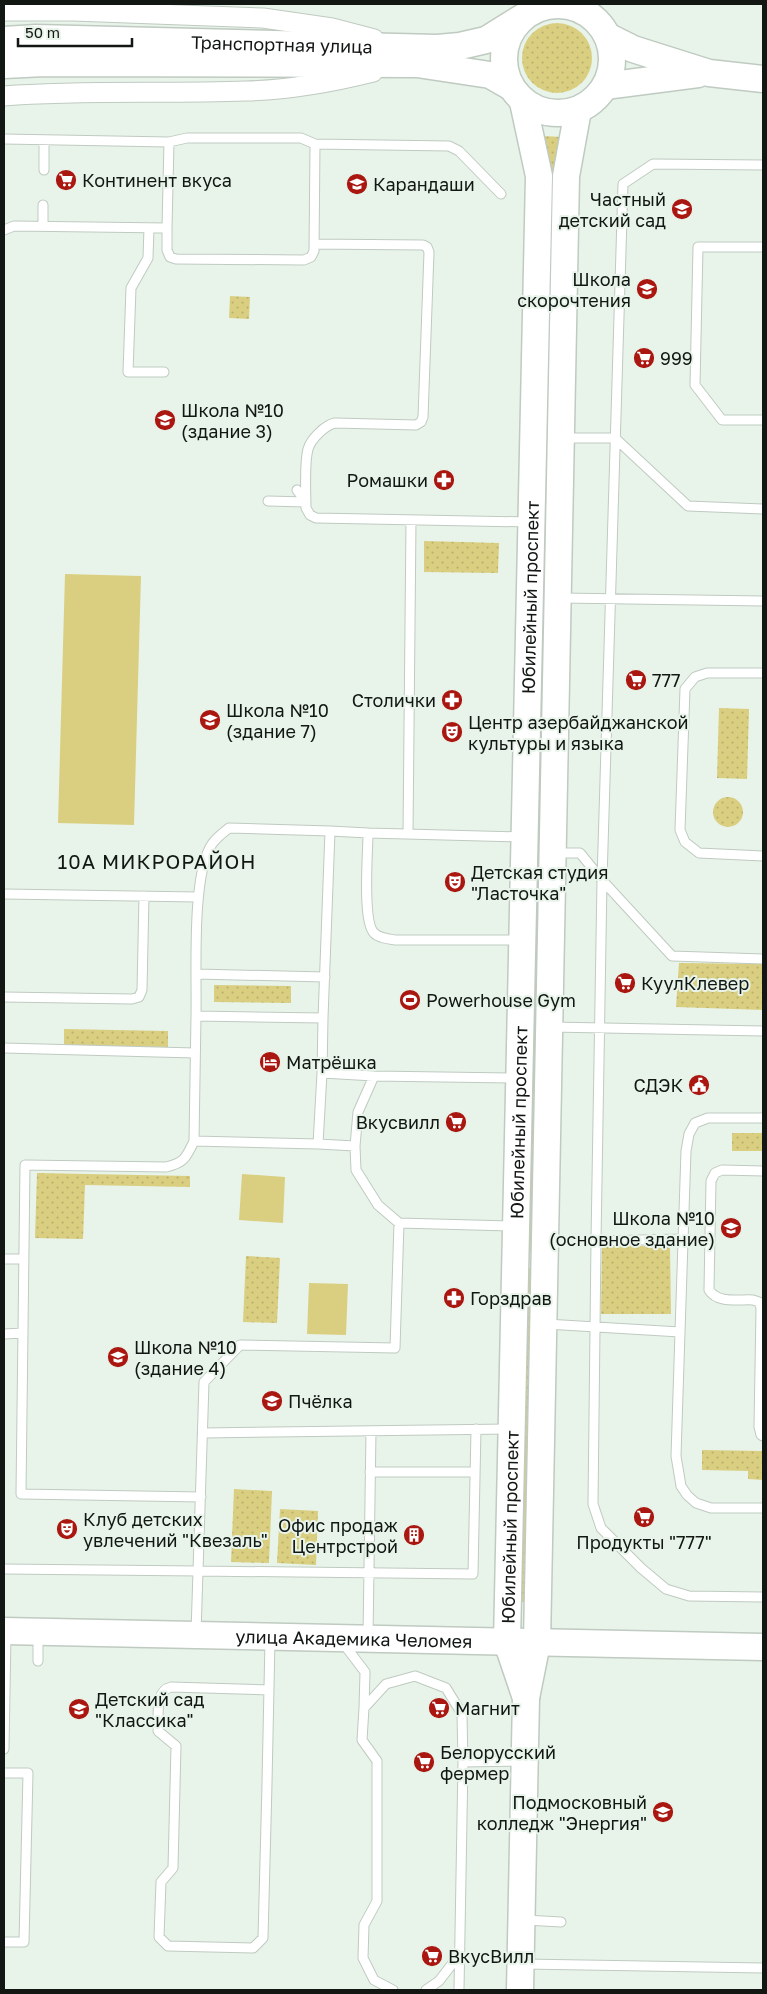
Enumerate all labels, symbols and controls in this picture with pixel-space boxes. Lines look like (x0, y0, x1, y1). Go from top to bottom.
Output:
scale bar (18, 15, 131, 47)
text: 50 m (25, 23, 60, 41)
street label: Транспортная улица (191, 31, 373, 57)
supermarket icon: Континент вкуса (54, 168, 78, 192)
place label: Континент вкуса (82, 169, 232, 191)
school or university icon: Карандаши (345, 172, 369, 196)
place label: Карандаши (373, 173, 475, 195)
place label: Частный детский сад (559, 188, 666, 231)
school or university icon: Частный детский сад (670, 197, 694, 221)
place label: Школа скорочтения (517, 268, 631, 311)
school or university icon: Школа скорочтения (635, 277, 659, 301)
supermarket icon: 999 (632, 346, 656, 370)
place label: 999 (660, 347, 693, 369)
place label: Школа №10 (здание 3) (181, 399, 284, 442)
school or university icon: Школа №10 (здание 3) (153, 408, 177, 432)
pharmacy icon: Ромашки (432, 468, 456, 492)
place label: Ромашки (347, 469, 428, 491)
street label: Юбилейный проспект (517, 500, 543, 694)
supermarket icon: 777 (624, 668, 648, 692)
place label: 777 (652, 669, 681, 691)
pharmacy icon: Столички (440, 688, 464, 712)
place label: Столички (352, 689, 436, 711)
place label: Школа №10 (здание 7) (226, 699, 329, 742)
school or university icon: Школа №10 (здание 7) (198, 708, 222, 732)
place label: Центр азербайджанской культуры и языка (468, 711, 688, 754)
theatre icon: Центр азербайджанской культуры и языка (440, 720, 464, 744)
district label: 10А МИКРОРАЙОН (58, 849, 256, 873)
place label: Детская студия "Ласточка" (471, 861, 608, 904)
theatre icon: Детская студия "Ласточка" (443, 870, 467, 894)
supermarket icon: КуулКлевер (613, 971, 637, 995)
place label: КуулКлевер (641, 972, 749, 994)
sports icon: Powerhouse Gym (398, 988, 422, 1012)
place label: Powerhouse Gym (426, 989, 576, 1011)
street label: Юбилейный проспект (505, 1025, 531, 1219)
hotel icon: Матрёшка (258, 1050, 282, 1074)
place label: Матрёшка (286, 1051, 377, 1073)
public building icon: СДЭК (687, 1073, 711, 1097)
place label: СДЭК (634, 1074, 683, 1096)
supermarket icon: Вкусвилл (444, 1110, 468, 1134)
place label: Вкусвилл (356, 1111, 440, 1133)
place label: Школа №10 (основное здание) (549, 1207, 715, 1250)
school or university icon: Школа №10 (основное здание) (719, 1216, 743, 1240)
pharmacy icon: Горздрав (442, 1286, 466, 1310)
place label: Горздрав (470, 1287, 552, 1309)
place label: Школа №10 (здание 4) (134, 1336, 237, 1379)
school or university icon: Школа №10 (здание 4) (106, 1345, 130, 1369)
school or university icon: Пчёлка (260, 1389, 284, 1413)
place label: Пчёлка (288, 1390, 353, 1412)
street label: Юбилейный проспект (496, 1430, 523, 1624)
supermarket icon: Продукты "777" (632, 1505, 656, 1529)
place label: Клуб детских увлечений "Квезаль" (83, 1508, 268, 1551)
place label: Офис продаж Центрстрой (278, 1514, 398, 1557)
theatre icon: Клуб детских увлечений "Квезаль" (55, 1517, 79, 1541)
building icon: Офис продаж Центрстрой (402, 1523, 426, 1547)
place label: Продукты "777" (576, 1531, 712, 1553)
street label: улица Академика Челомея (235, 1625, 473, 1652)
place label: Детский сад "Классика" (95, 1688, 204, 1731)
supermarket icon: Магнит (427, 1696, 451, 1720)
school or university icon: Детский сад "Классика" (67, 1697, 91, 1721)
place label: Магнит (455, 1697, 520, 1719)
place label: Белорусский фермер (440, 1741, 556, 1784)
supermarket icon: Белорусский фермер (412, 1750, 436, 1774)
place label: Подмосковный колледж "Энергия" (477, 1791, 647, 1834)
school or university icon: Подмосковный колледж "Энергия" (651, 1800, 675, 1824)
supermarket icon: ВкусВилл (420, 1944, 444, 1968)
place label: ВкусВилл (448, 1945, 534, 1967)

